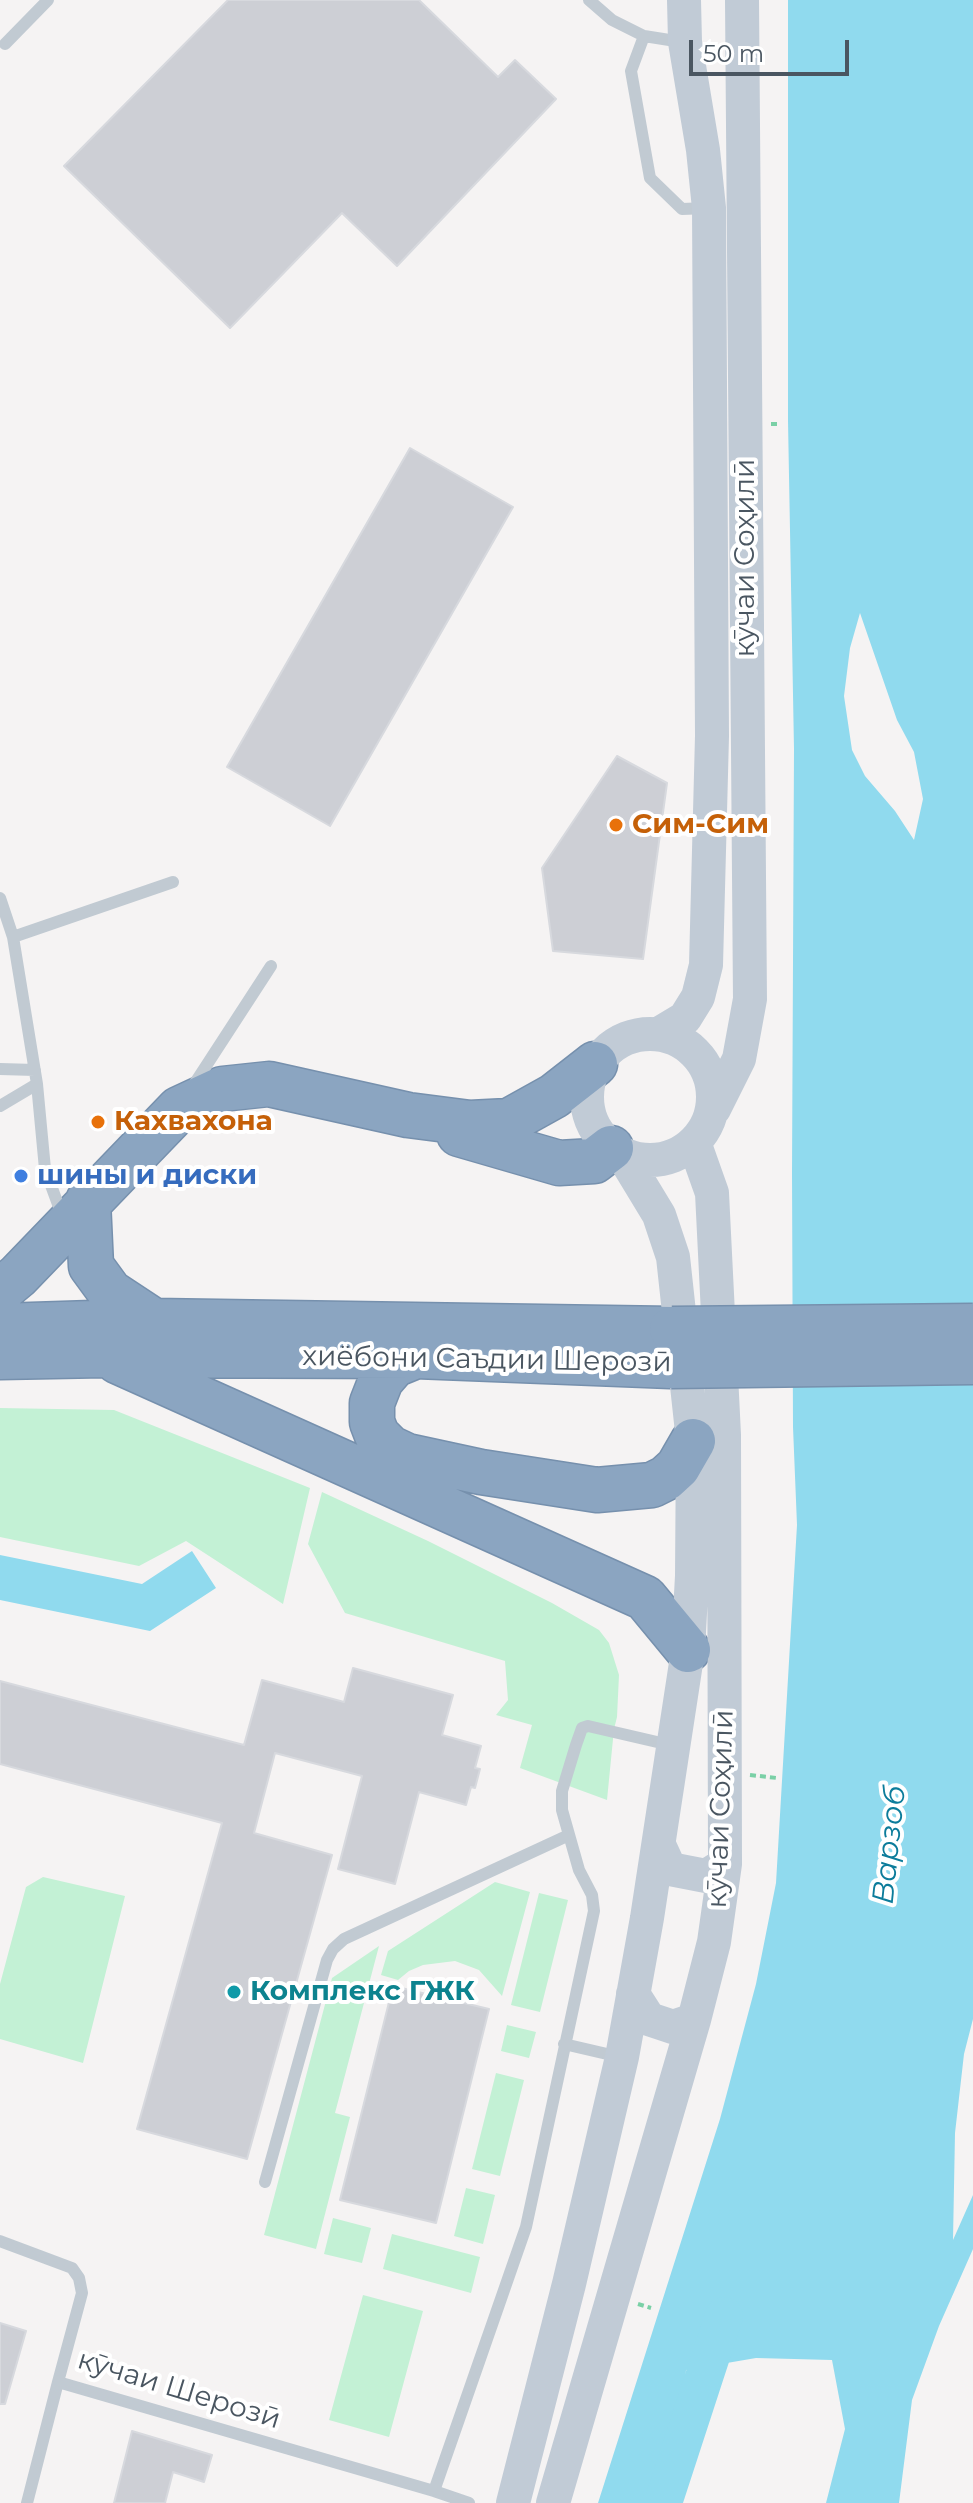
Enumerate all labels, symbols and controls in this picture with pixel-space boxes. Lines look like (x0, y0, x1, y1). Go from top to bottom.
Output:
scale bar (693, 24, 853, 74)
text: 50 m (703, 39, 764, 68)
street label: кӯчаи Соҳилӣ (729, 459, 763, 657)
place label: Сим-Сим (632, 808, 769, 842)
marker: Сим-Сим (607, 816, 625, 834)
place label: Кахвахона (114, 1105, 273, 1139)
marker: Кахвахона (89, 1113, 107, 1131)
place label: шины и диски (37, 1159, 257, 1193)
marker: шины и диски (12, 1167, 30, 1185)
street label: хиёбони Саъдии Шерозӣ (302, 1340, 672, 1380)
street label: кӯчаи Соҳилӣ (701, 1709, 741, 1909)
water label: Варзоб (866, 1784, 914, 1906)
place label: Комплекс ГЖК (250, 1975, 475, 2009)
marker: Комплекс ГЖК (225, 1983, 243, 2001)
street label: кӯчаи Шерозӣ (74, 2343, 284, 2437)

